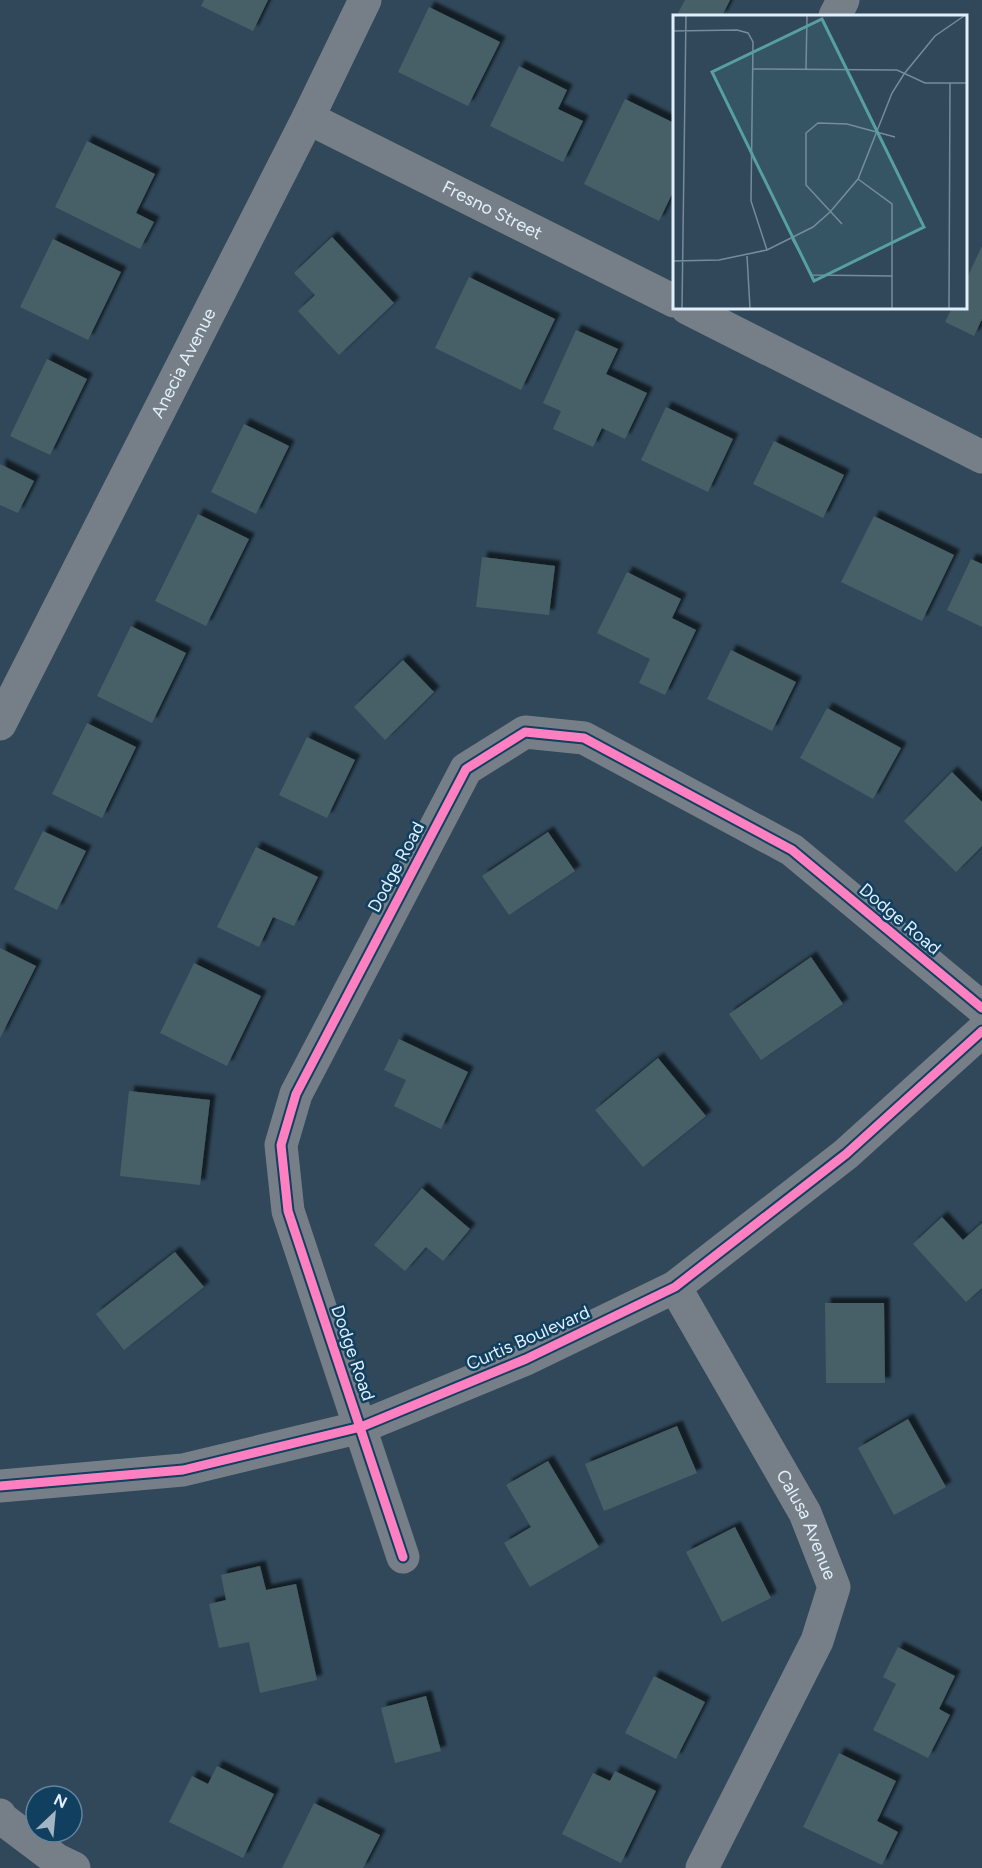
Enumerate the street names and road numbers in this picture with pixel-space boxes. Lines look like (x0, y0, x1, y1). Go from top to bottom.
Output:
street label: Fresno Street (438, 176, 546, 244)
street label: Anecia Avenue (146, 304, 221, 422)
street label: Dodge Road (363, 818, 429, 916)
street label: Dodge Road (855, 879, 945, 959)
street label: Curtis Boulevard (463, 1301, 593, 1375)
street label: Dodge Road (326, 1302, 380, 1404)
street label: Calusa Avenue (771, 1466, 841, 1583)

